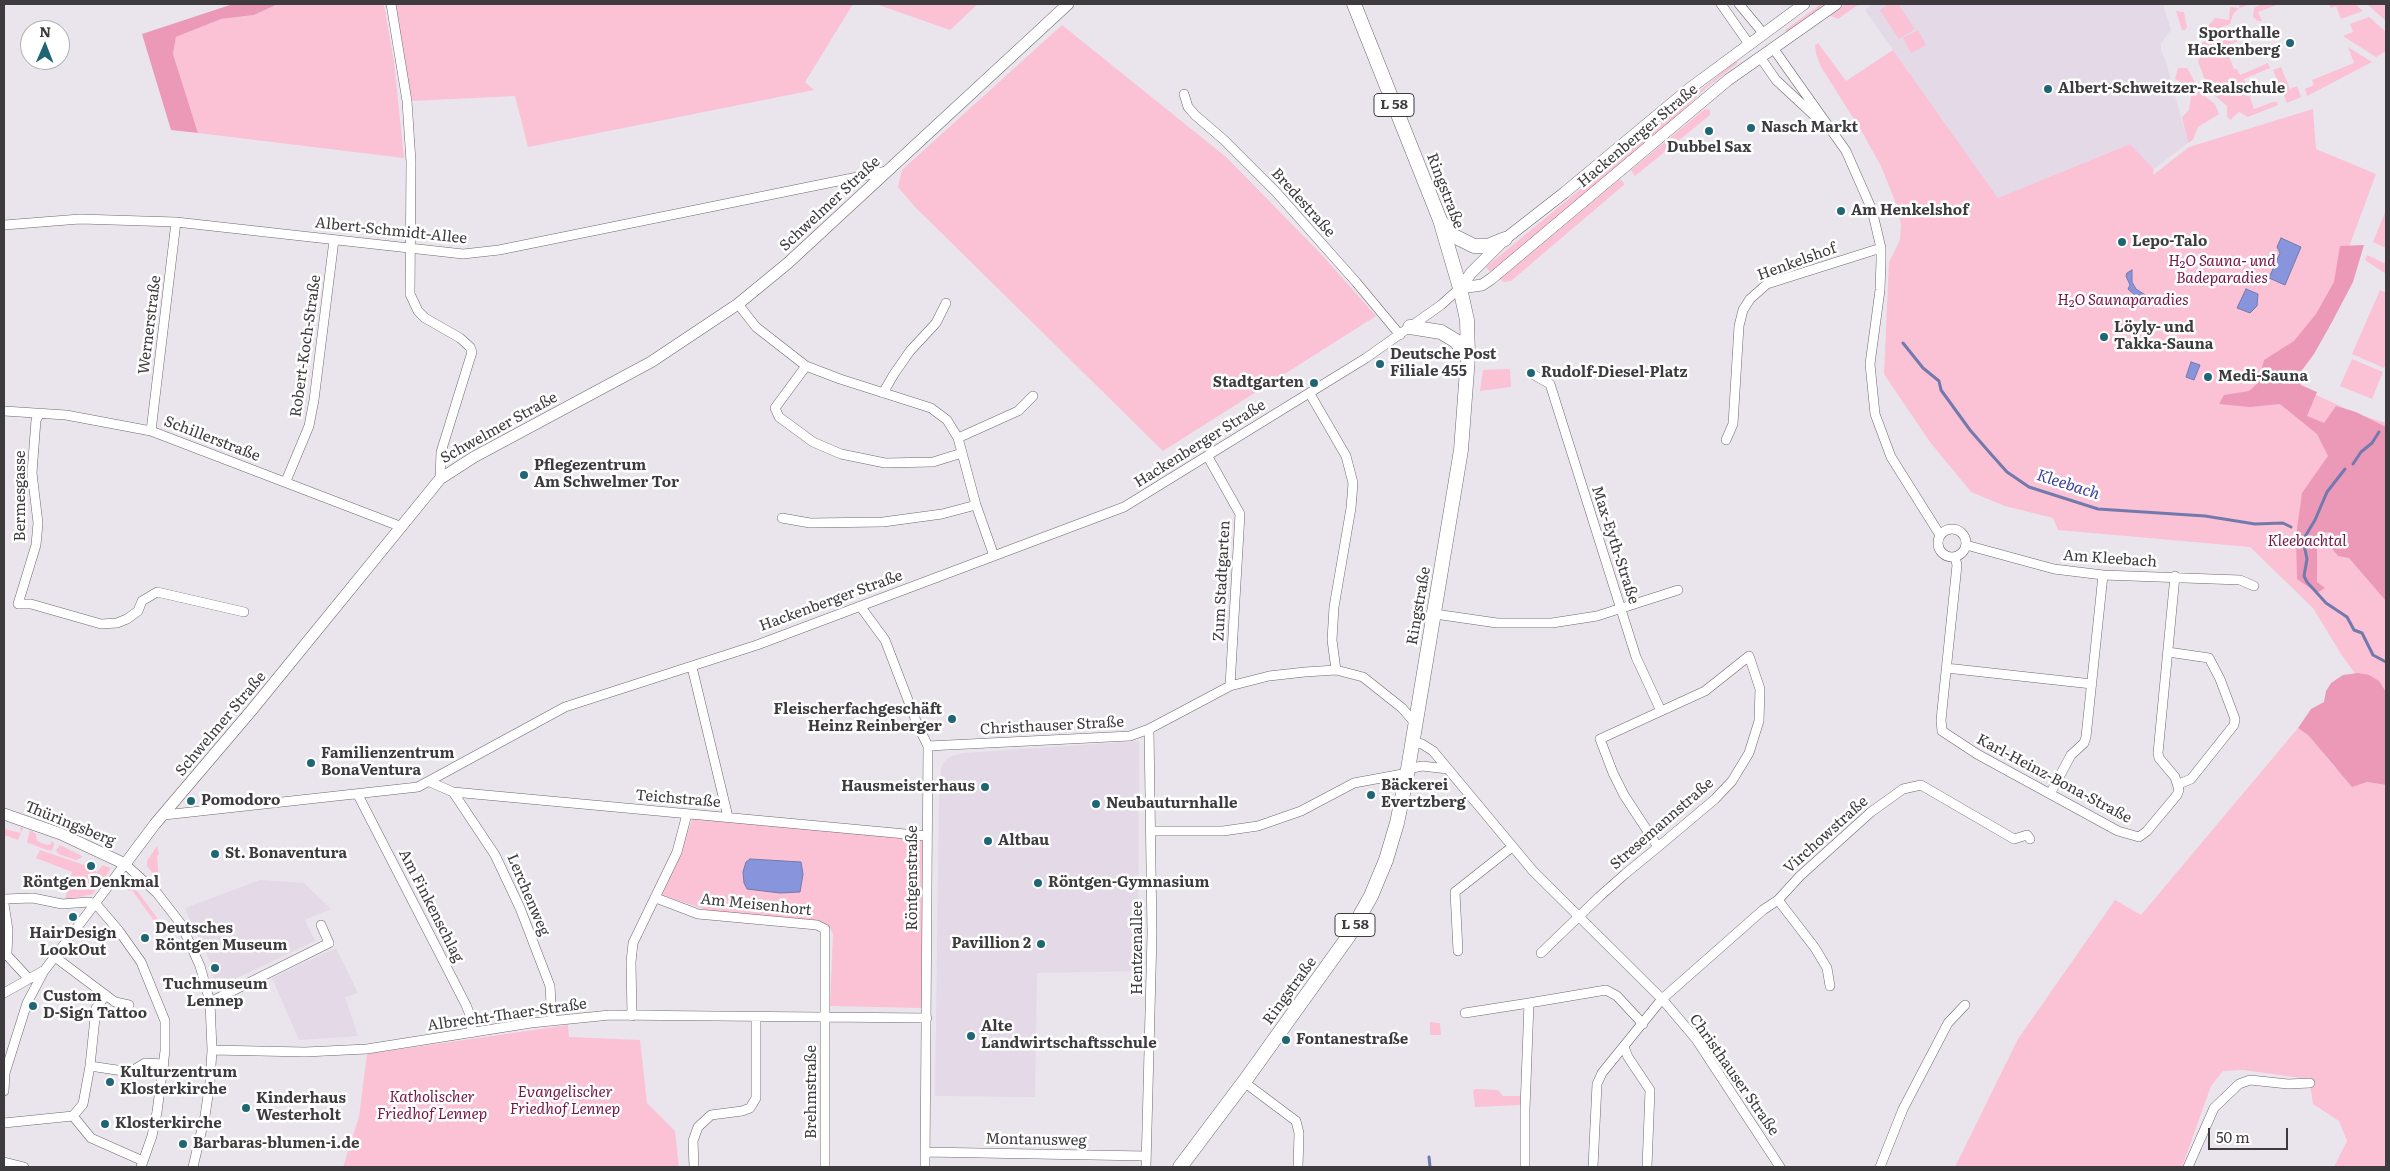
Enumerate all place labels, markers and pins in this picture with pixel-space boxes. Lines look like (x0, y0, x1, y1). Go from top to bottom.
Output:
place label: Sporthalle Hackenberg (2187, 25, 2280, 60)
marker: Sporthalle Hackenberg (2284, 37, 2296, 49)
place label: Albert-Schweitzer-Realschule (2058, 80, 2285, 98)
marker: Albert-Schweitzer-Realschule (2042, 83, 2054, 95)
place label: Nasch Markt (1761, 119, 1858, 137)
marker: Nasch Markt (1745, 122, 1757, 134)
marker: Dubbel Sax (1703, 125, 1715, 137)
place label: Dubbel Sax (1667, 139, 1751, 157)
place label: Am Henkelshof (1851, 202, 1969, 220)
marker: Am Henkelshof (1835, 205, 1847, 217)
place label: Lepo-Talo (2132, 233, 2207, 251)
marker: Lepo-Talo (2116, 236, 2128, 248)
place label: Löyly- und Takka-Sauna (2114, 319, 2214, 354)
marker: Löyly- und Takka-Sauna (2098, 331, 2110, 343)
place label: Deutsche Post Filiale 455 (1390, 346, 1496, 381)
marker: Deutsche Post Filiale 455 (1374, 358, 1386, 370)
place label: Rudolf-Diesel-Platz (1541, 364, 1687, 382)
marker: Rudolf-Diesel-Platz (1525, 367, 1537, 379)
place label: Medi-Sauna (2218, 368, 2308, 386)
marker: Medi-Sauna (2202, 371, 2214, 383)
place label: Stadtgarten (1213, 374, 1304, 392)
marker: Stadtgarten (1308, 377, 1320, 389)
place label: Pflegezentrum Am Schwelmer Tor (534, 457, 679, 492)
marker: Pflegezentrum Am Schwelmer Tor (518, 469, 530, 481)
place label: Fleischerfachgeschäft Heinz Reinberger (774, 701, 942, 736)
marker: Fleischerfachgeschäft Heinz Reinberger (946, 713, 958, 725)
place label: Familienzentrum BonaVentura (321, 745, 454, 780)
marker: Familienzentrum BonaVentura (305, 757, 317, 769)
place label: Bäckerei Evertzberg (1381, 777, 1466, 812)
place label: Hausmeisterhaus (841, 778, 975, 796)
marker: Hausmeisterhaus (979, 781, 991, 793)
marker: Bäckerei Evertzberg (1365, 789, 1377, 801)
place label: Pomodoro (201, 792, 280, 810)
marker: Pomodoro (185, 795, 197, 807)
place label: Neubauturnhalle (1106, 795, 1237, 813)
marker: Neubauturnhalle (1090, 798, 1102, 810)
place label: Altbau (998, 832, 1049, 850)
marker: Altbau (982, 835, 994, 847)
place label: St. Bonaventura (225, 845, 347, 863)
marker: St. Bonaventura (209, 848, 221, 860)
marker: Röntgen Denkmal (85, 860, 97, 872)
place label: Röntgen Denkmal (23, 874, 159, 892)
place label: Röntgen-Gymnasium (1048, 874, 1209, 892)
marker: Röntgen-Gymnasium (1032, 877, 1044, 889)
marker: HairDesign LookOut (67, 911, 79, 923)
place label: Deutsches Röntgen Museum (155, 920, 287, 955)
place label: HairDesign LookOut (29, 925, 117, 960)
marker: Deutsches Röntgen Museum (139, 932, 151, 944)
place label: Pavillion 2 (952, 935, 1031, 953)
marker: Pavillion 2 (1035, 938, 1047, 950)
marker: Tuchmuseum Lennep (209, 962, 221, 974)
place label: Tuchmuseum Lennep (162, 976, 268, 1011)
place label: Custom D-Sign Tattoo (43, 988, 147, 1023)
marker: Custom D-Sign Tattoo (27, 1000, 39, 1012)
place label: Alte Landwirtschaftsschule (981, 1018, 1157, 1053)
marker: Alte Landwirtschaftsschule (965, 1030, 977, 1042)
place label: Fontanestraße (1296, 1031, 1408, 1049)
marker: Fontanestraße (1280, 1034, 1292, 1046)
place label: Kulturzentrum Klosterkirche (120, 1064, 237, 1099)
marker: Kulturzentrum Klosterkirche (104, 1076, 116, 1088)
place label: Kinderhaus Westerholt (256, 1090, 346, 1125)
marker: Kinderhaus Westerholt (240, 1102, 252, 1114)
place label: Klosterkirche (115, 1115, 222, 1133)
marker: Klosterkirche (99, 1118, 111, 1130)
place label: Barbaras-blumen-i.de (193, 1135, 359, 1153)
marker: Barbaras-blumen-i.de (177, 1138, 189, 1150)

